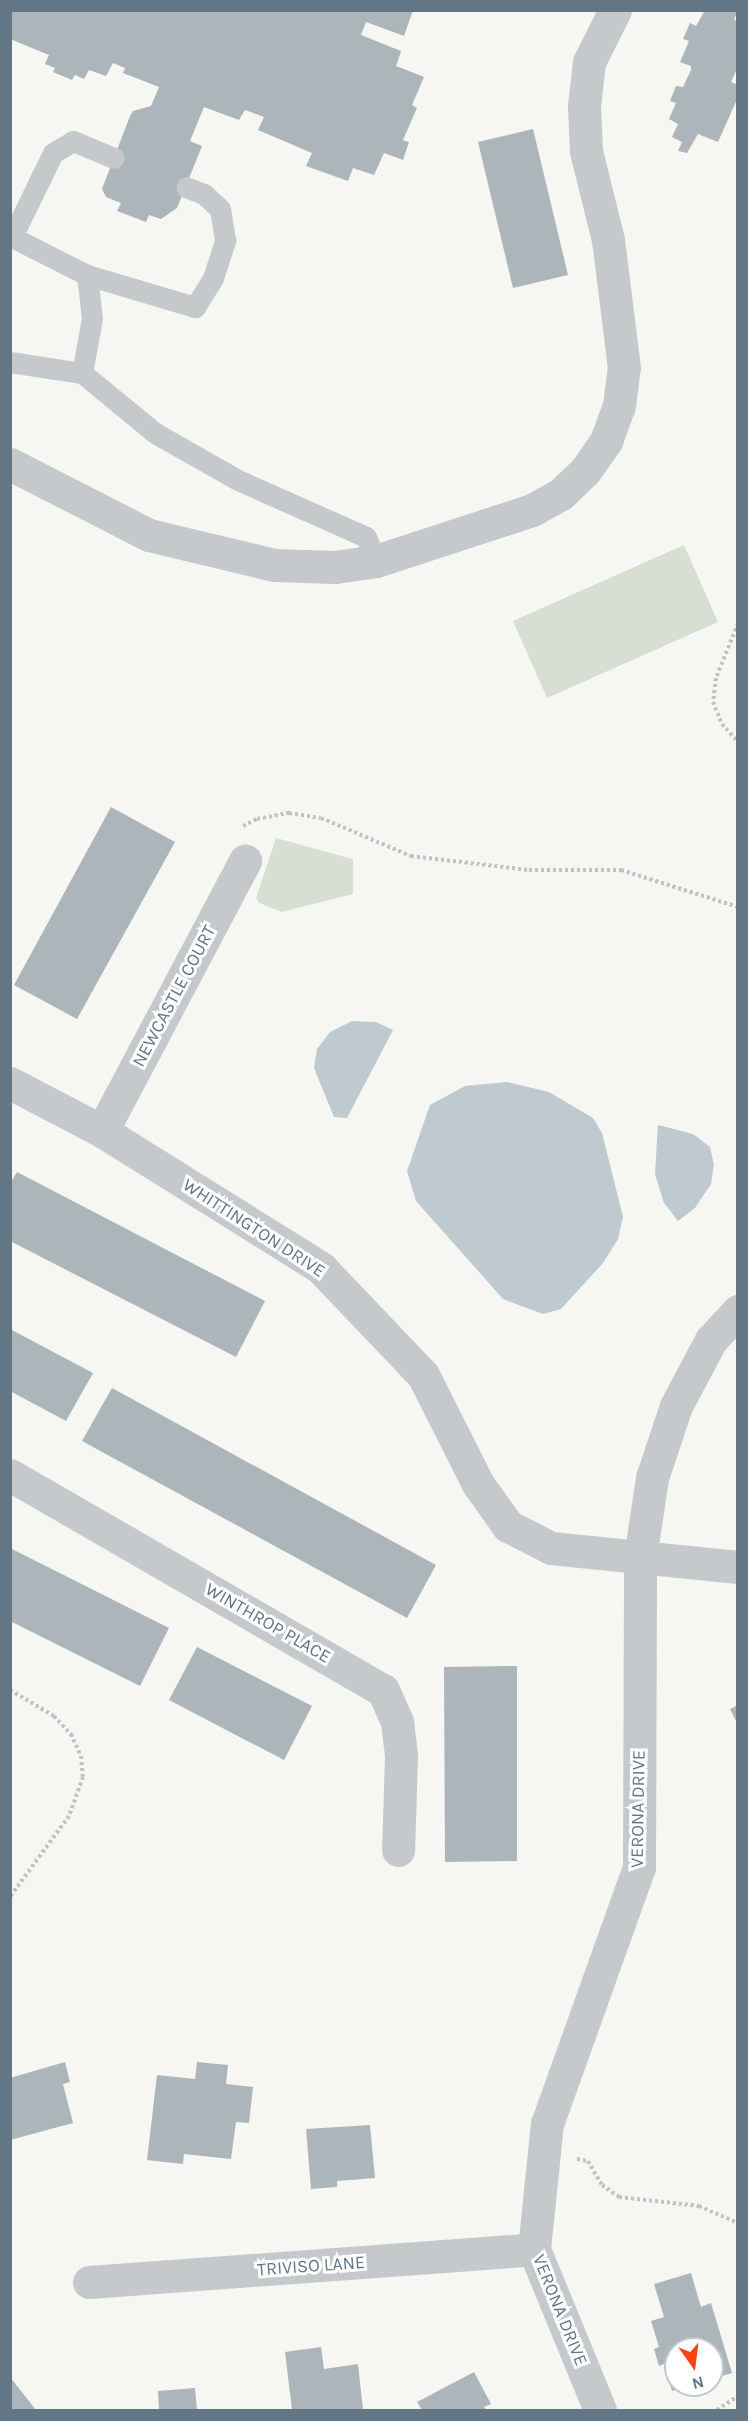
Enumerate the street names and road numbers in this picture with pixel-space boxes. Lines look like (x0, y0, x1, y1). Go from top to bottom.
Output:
street label: NEWCASTLE COURT (128, 922, 220, 1070)
street label: WHITTINGTON DRIVE (179, 1174, 329, 1282)
street label: WINTHROP PLACE (201, 1578, 335, 1668)
street label: VERONA DRIVE (626, 1750, 650, 1868)
street label: TRIVISO LANE (256, 2251, 366, 2281)
street label: VERONA DRIVE (528, 2251, 592, 2369)

